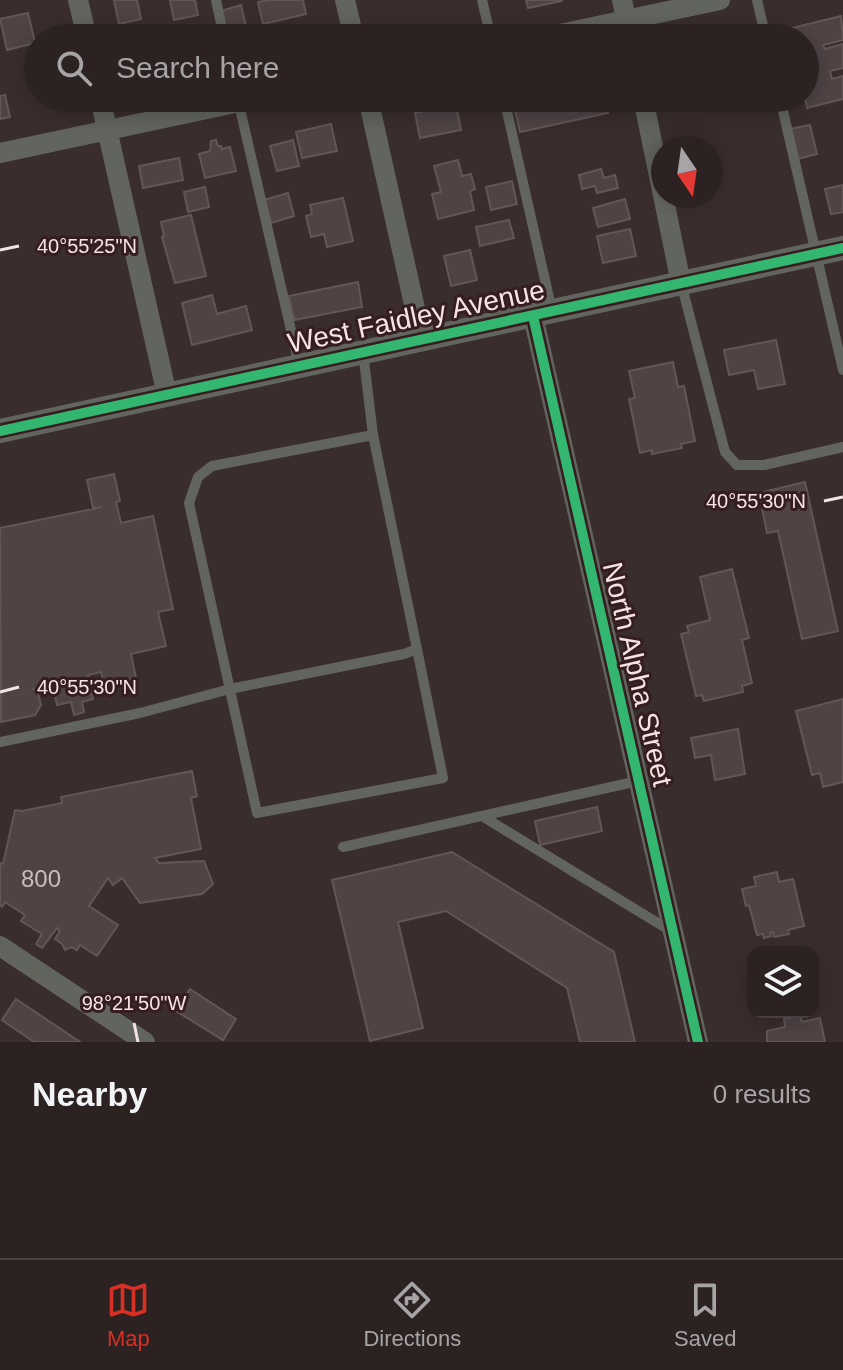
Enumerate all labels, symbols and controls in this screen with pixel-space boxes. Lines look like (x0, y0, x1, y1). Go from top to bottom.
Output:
search box (24, 24, 819, 112)
icon: search (52, 46, 96, 90)
text: Search here (116, 51, 279, 84)
north arrow (651, 136, 723, 208)
text: 40°55'25"N (37, 235, 137, 257)
street label: West Faidley Avenue (285, 274, 547, 359)
text: 40°55'30"N (706, 490, 806, 512)
street label: North Alpha Street (597, 559, 678, 789)
text: 40°55'30"N (37, 676, 137, 698)
house number: 800 (21, 865, 61, 892)
map controls (747, 946, 819, 1018)
button: layers (747, 946, 819, 1018)
text: 98°21'50"W (82, 992, 186, 1014)
text: Nearby (32, 1075, 147, 1113)
text: 0 results (713, 1079, 811, 1109)
tab: Map (106, 1278, 150, 1352)
tab: Directions (363, 1278, 461, 1352)
tab: Saved (674, 1278, 737, 1352)

